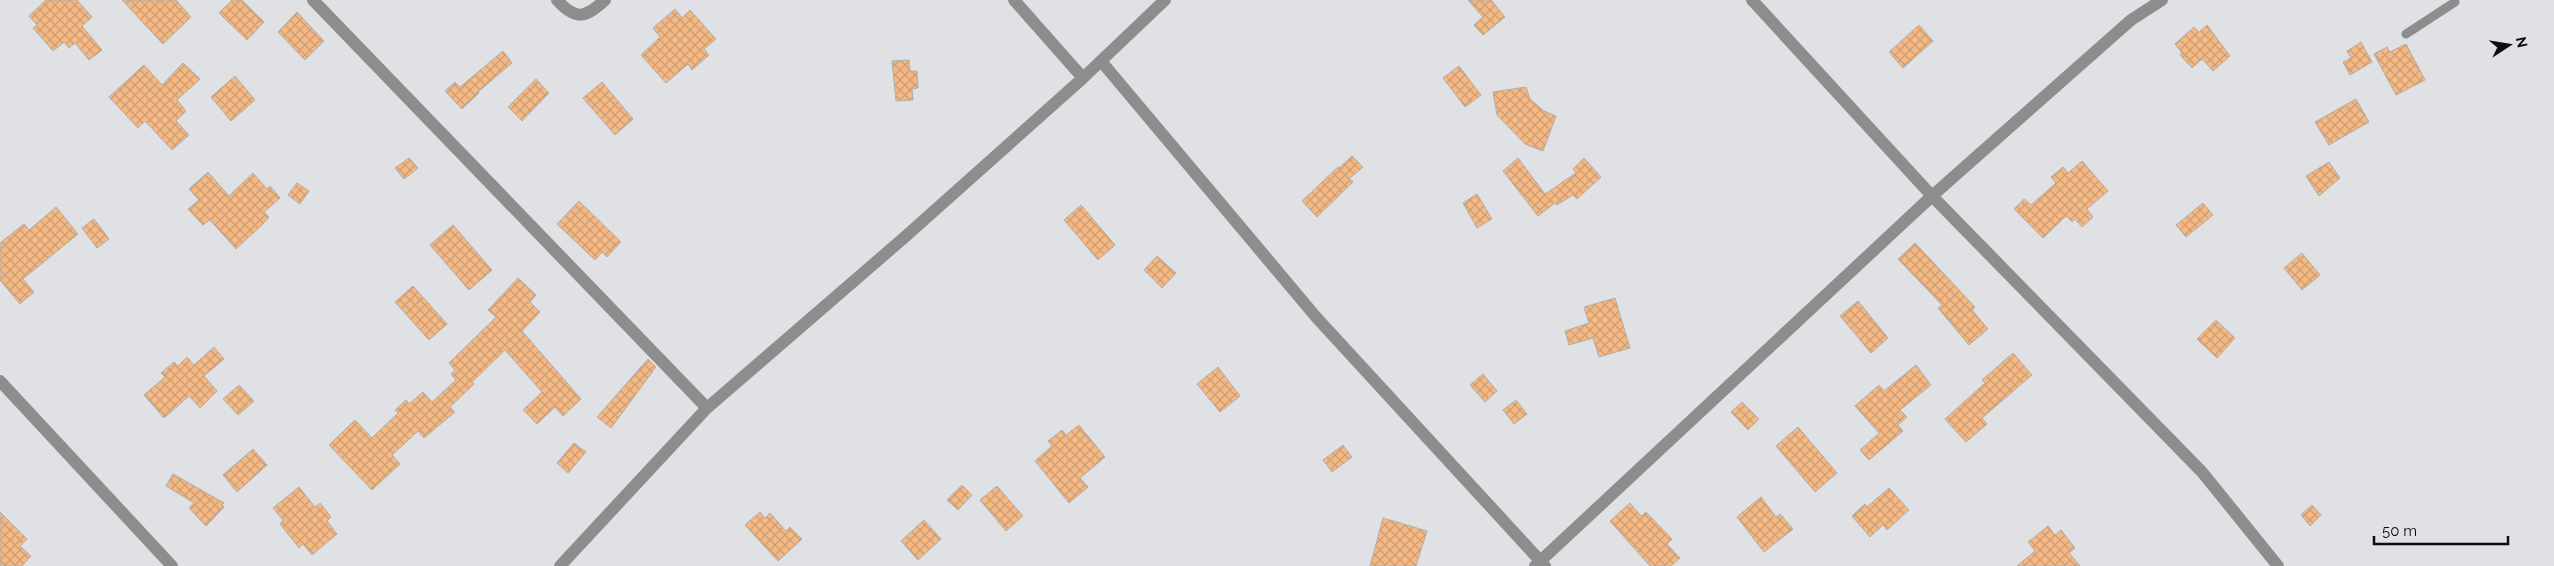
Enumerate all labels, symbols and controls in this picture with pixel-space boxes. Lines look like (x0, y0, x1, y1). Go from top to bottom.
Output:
north arrow (2484, 20, 2534, 70)
text: N (2513, 35, 2531, 49)
scale bar (2374, 514, 2508, 546)
text: 50 m (2382, 522, 2417, 540)

